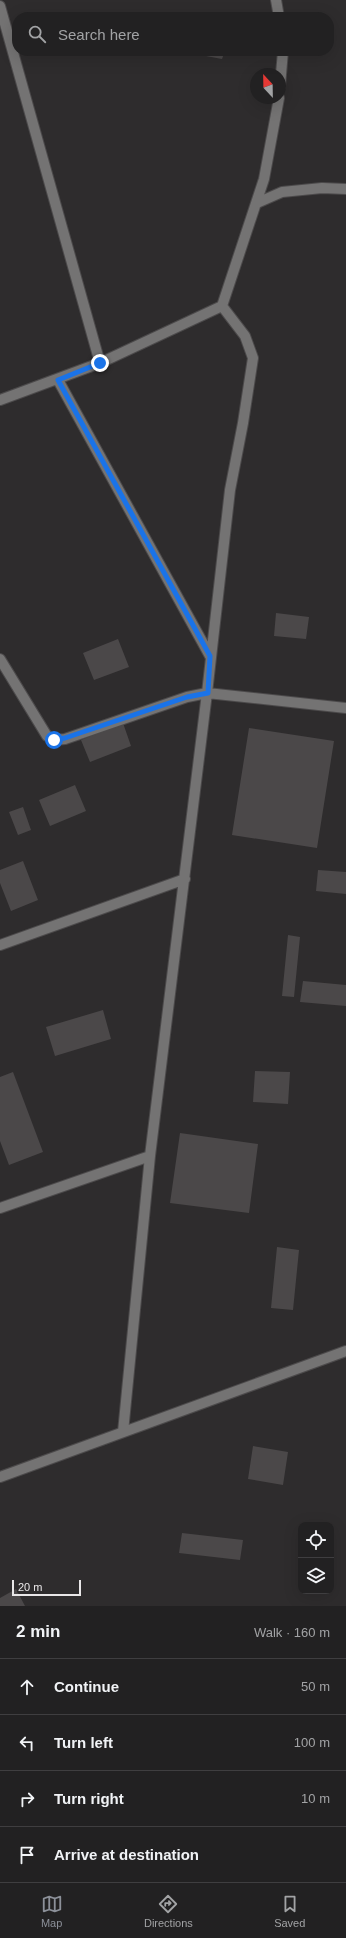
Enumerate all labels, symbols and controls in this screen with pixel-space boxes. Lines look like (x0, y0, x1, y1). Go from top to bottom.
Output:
search box (12, 12, 334, 56)
icon: search (26, 23, 48, 45)
text: Search here (58, 26, 140, 43)
north arrow (250, 68, 286, 104)
route end (91, 354, 109, 372)
route start (45, 731, 63, 749)
map controls (298, 1522, 334, 1594)
button: locate (298, 1522, 334, 1558)
button: layers (298, 1558, 334, 1594)
scale bar (12, 1578, 81, 1597)
text: 20 m (18, 1581, 42, 1593)
text: 2 min (16, 1622, 60, 1641)
text: Walk · 160 m (254, 1625, 330, 1640)
icon: ahead (16, 1676, 38, 1698)
text: Continue (54, 1678, 119, 1695)
text: 50 m (301, 1679, 330, 1694)
icon: left (16, 1732, 38, 1754)
text: Turn left (54, 1734, 113, 1751)
text: 100 m (294, 1735, 330, 1750)
icon: right (16, 1788, 38, 1810)
text: Turn right (54, 1790, 124, 1807)
text: 10 m (301, 1791, 330, 1806)
icon: arrive (16, 1844, 38, 1866)
text: Arrive at destination (54, 1846, 199, 1863)
tab: Map (41, 1893, 63, 1929)
tab: Directions (144, 1893, 193, 1929)
tab: Saved (274, 1893, 305, 1929)

